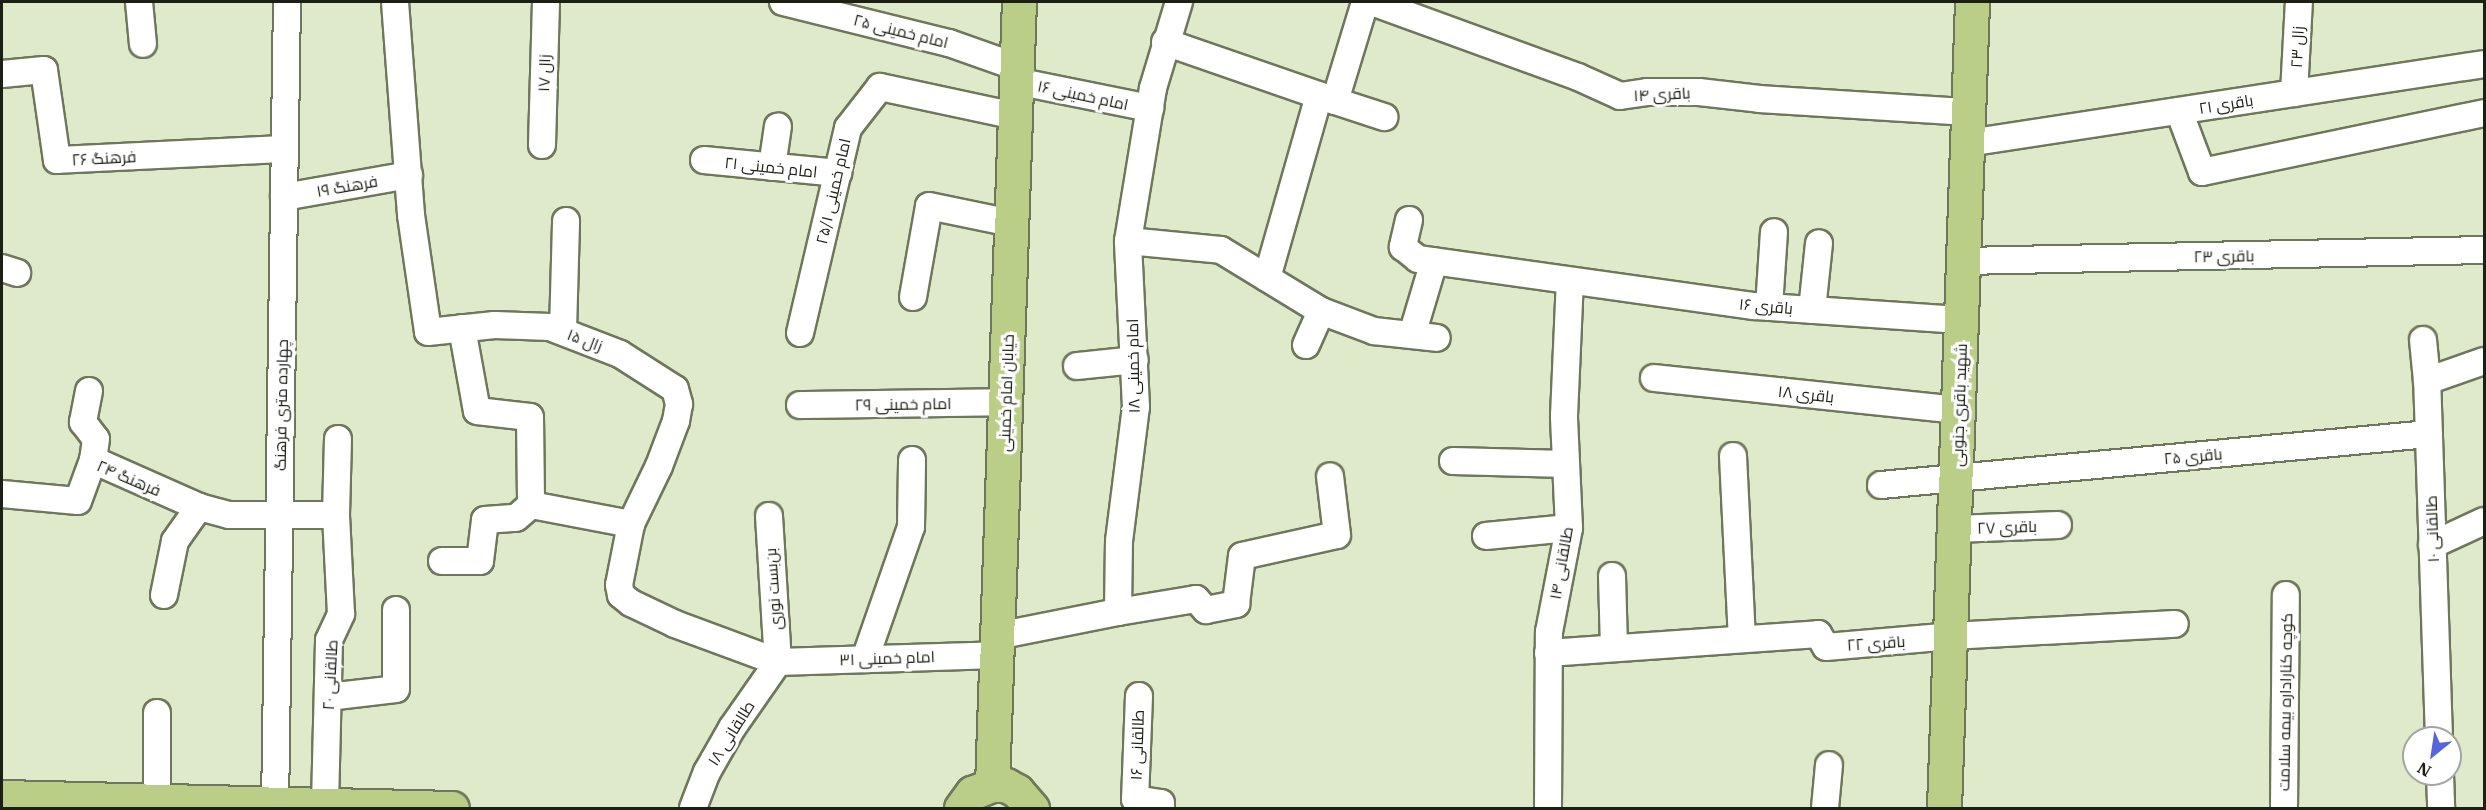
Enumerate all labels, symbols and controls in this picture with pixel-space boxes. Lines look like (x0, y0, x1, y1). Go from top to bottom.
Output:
street label: امام خمینی ۲۵ (852, 10, 950, 52)
street label: زال ۲۳ (2286, 25, 2308, 69)
street label: زال ۱۷ (534, 54, 554, 92)
street label: امام خمینی ۱۶ (1036, 76, 1130, 114)
street label: باقری ۱۴ (1633, 83, 1691, 105)
street label: باقری ۲۱ (2197, 90, 2255, 118)
street label: امام خمینی ۲۵/۱ (812, 136, 854, 246)
street label: فرهنگ ۲۶ (71, 147, 137, 169)
street label: امام خمینی ۲۱ (724, 153, 818, 181)
street label: فرهنگ ۱۹ (315, 171, 379, 201)
street label: باقری ۲۳ (2193, 246, 2255, 266)
street label: باقری ۱۶ (1738, 294, 1794, 318)
street label: امام خمینی ۱۸ (1123, 318, 1143, 414)
street label: زال ۱۵ (564, 324, 606, 356)
street label: خیابان امام خمینی (994, 334, 1018, 452)
street label: چهارده متری فرهنگ (270, 339, 292, 471)
street label: شهید باقری جنوبی (1947, 343, 1971, 467)
street label: باقری ۱۸ (1777, 382, 1835, 406)
street label: امام خمینی ۲۹ (854, 394, 952, 414)
street label: باقری ۲۵ (2163, 444, 2223, 468)
street label: فرهنگ ۲۴ (94, 456, 164, 500)
street label: طالقانی ۱۰ (2421, 495, 2443, 563)
street label: باقری ۲۷ (1977, 516, 2037, 538)
street label: طالقانی ۱۴ (1545, 525, 1577, 601)
street label: بن‌بست نوری (761, 547, 785, 631)
street label: کوچه کناراداره بیمه سلامت (2274, 613, 2296, 791)
street label: باقری ۲۲ (1846, 631, 1906, 655)
street label: طالقانی ۲۰ (319, 639, 341, 711)
street label: امام خمینی ۳۱ (839, 647, 935, 669)
street label: طالقانی ۱۸ (704, 697, 758, 769)
street label: طالقانی ۱۶ (1126, 709, 1148, 781)
north arrow (2402, 726, 2462, 786)
text: N (2414, 758, 2434, 782)

